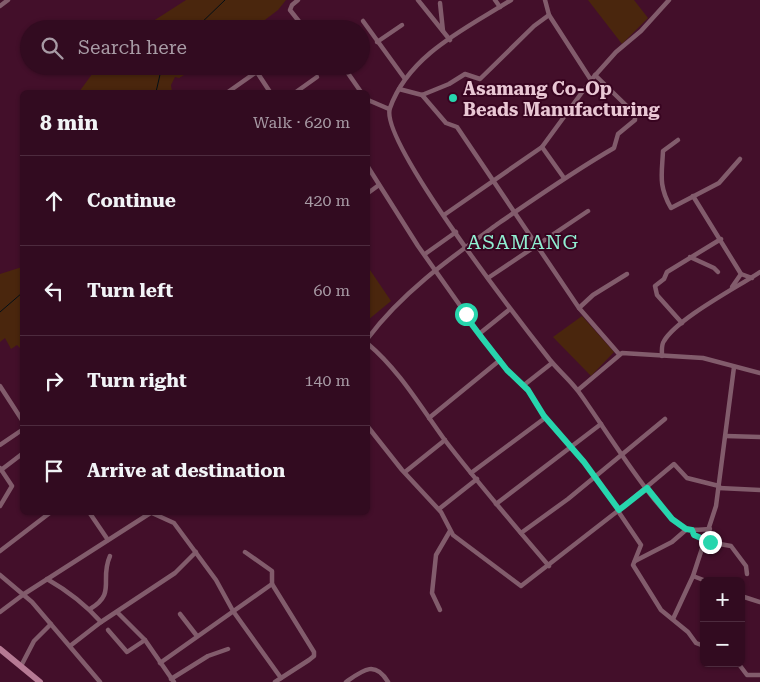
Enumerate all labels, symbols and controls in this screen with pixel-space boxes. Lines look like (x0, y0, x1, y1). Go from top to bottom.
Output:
search box (20, 20, 370, 75)
icon: search (38, 34, 66, 62)
text: Search here (78, 36, 187, 59)
place label: Asamang Co-Op Beads Manufacturing (463, 78, 661, 120)
marker: Asamang Co-Op Beads Manufacturing (447, 92, 459, 104)
text: 8 min (40, 111, 98, 135)
text: Walk · 620 m (253, 113, 350, 132)
icon: ahead (40, 187, 68, 215)
text: Continue (87, 189, 176, 212)
text: 420 m (304, 191, 350, 210)
district label: ASAMANG (467, 230, 579, 254)
icon: left (40, 277, 68, 305)
text: Turn left (87, 279, 173, 302)
text: 60 m (313, 281, 350, 300)
route start (455, 303, 478, 326)
icon: right (40, 367, 68, 395)
text: Turn right (87, 369, 187, 392)
text: 140 m (304, 371, 350, 390)
icon: arrive (40, 457, 68, 485)
text: Arrive at destination (87, 459, 285, 482)
route end (699, 531, 722, 554)
map controls (700, 577, 745, 667)
button: + (700, 577, 745, 622)
button: − (700, 622, 745, 667)

